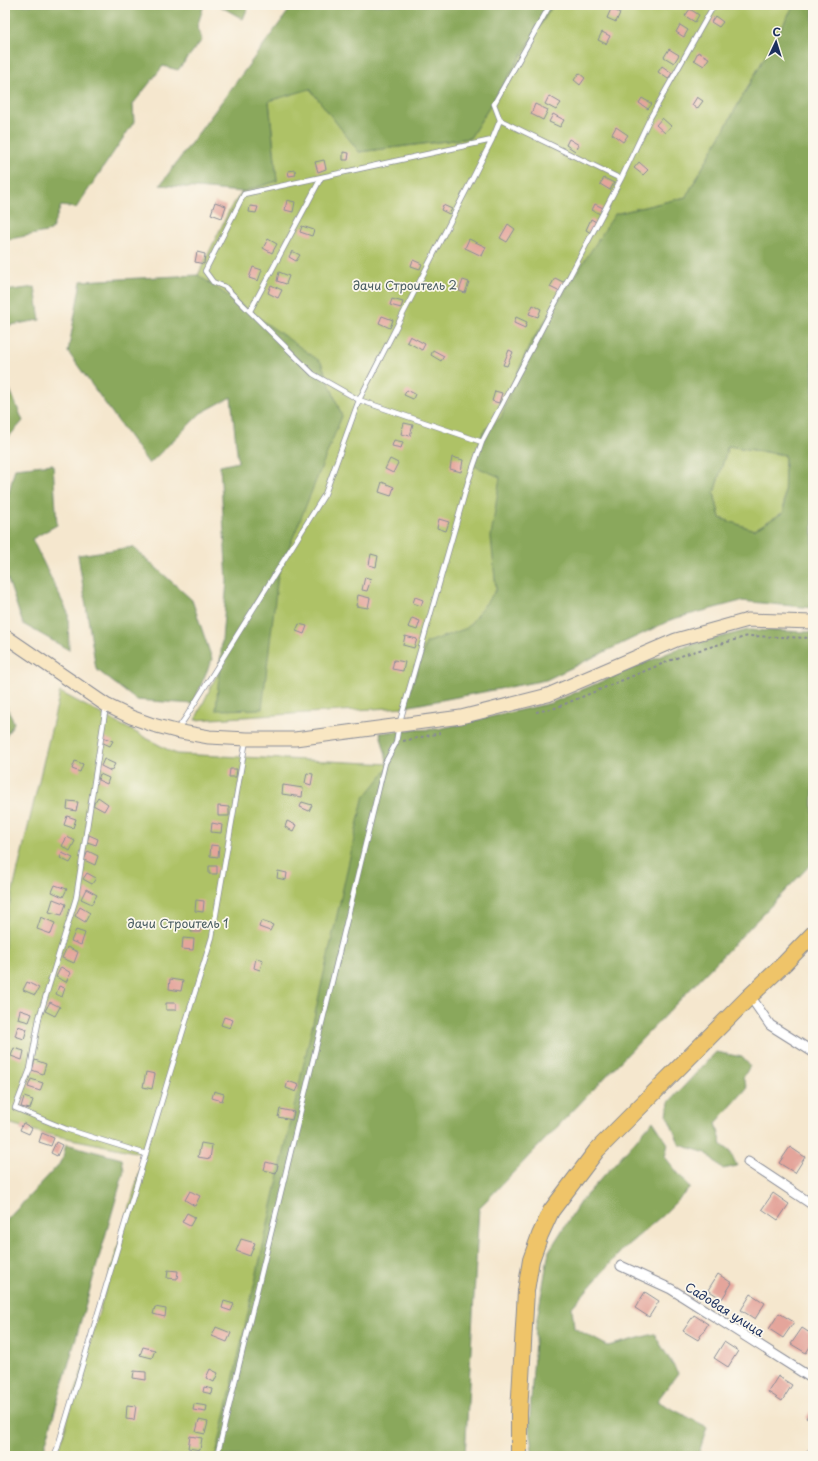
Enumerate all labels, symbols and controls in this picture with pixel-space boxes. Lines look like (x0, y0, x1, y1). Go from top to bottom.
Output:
north arrow (756, 22, 796, 62)
text: С (772, 23, 781, 40)
park label: дачи Строитель 2 (353, 276, 457, 294)
park label: дачи Строитель 1 (128, 914, 228, 932)
street label: Садовая улица (682, 1277, 768, 1341)

